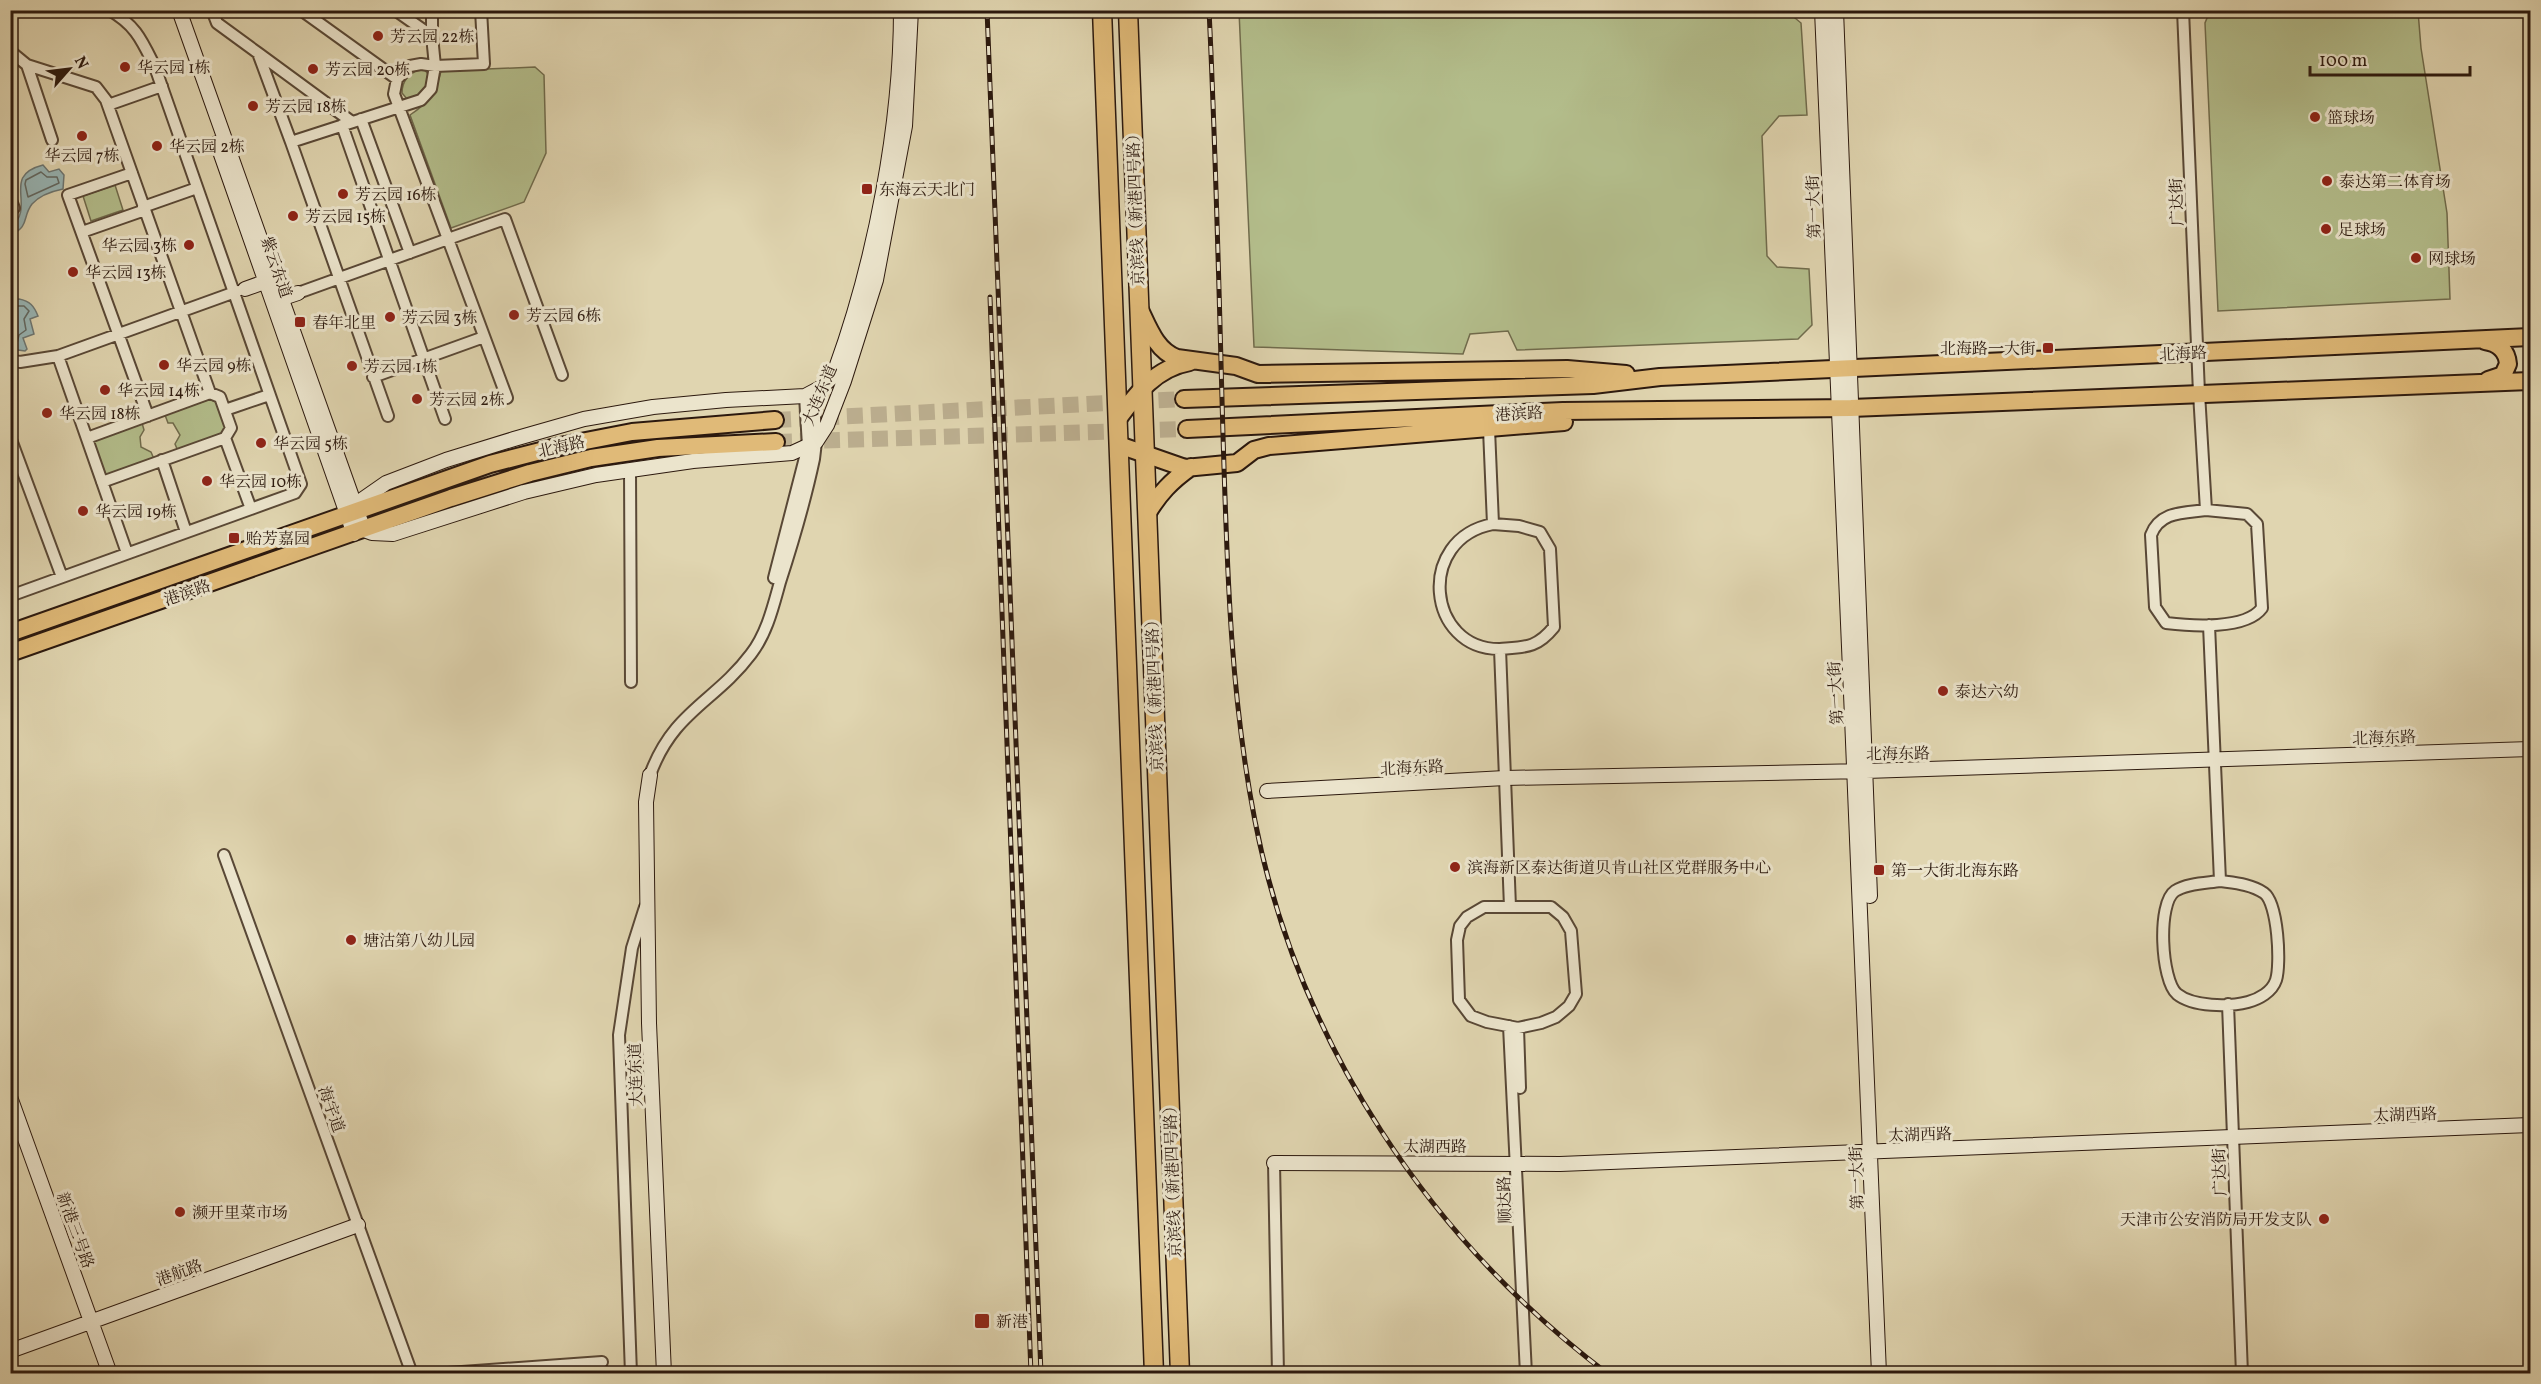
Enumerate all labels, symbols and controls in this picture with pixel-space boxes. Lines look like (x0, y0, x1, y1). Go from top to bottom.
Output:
place label: 芳云园 22栋 (390, 27, 474, 49)
marker: 芳云园 22栋 (371, 29, 385, 43)
north arrow (39, 39, 99, 99)
scale bar (2310, 39, 2470, 77)
text: 100 m (2319, 49, 2368, 74)
text: N (68, 53, 93, 74)
place label: 华云园 1栋 (137, 58, 210, 80)
marker: 华云园 1栋 (118, 60, 132, 74)
place label: 芳云园 20栋 (325, 60, 410, 82)
marker: 芳云园 20栋 (306, 62, 320, 76)
place label: 芳云园 18栋 (265, 97, 347, 119)
marker: 芳云园 18栋 (246, 99, 260, 113)
place label: 篮球场 (2327, 108, 2375, 130)
marker: 篮球场 (2308, 110, 2322, 124)
street label: 京滨线（新港四号路） (1123, 126, 1151, 286)
marker: 华云园 7栋 (75, 129, 89, 143)
place label: 华云园 2栋 (169, 137, 245, 159)
marker: 华云园 2栋 (150, 139, 164, 153)
place label: 华云园 7栋 (45, 146, 119, 168)
place label: 泰达第二体育场 (2339, 172, 2451, 194)
marker: 泰达第二体育场 (2320, 174, 2334, 188)
street label: 第一大街 (1803, 175, 1827, 239)
street label: 广达街 (2166, 178, 2190, 226)
place label: 东海云天北门 (879, 180, 975, 202)
marker: 东海云天北门 (860, 182, 874, 196)
place label: 芳云园 16栋 (355, 185, 437, 207)
marker: 芳云园 16栋 (336, 187, 350, 201)
place label: 芳云园 15栋 (305, 207, 386, 229)
marker: 芳云园 15栋 (286, 209, 300, 223)
place label: 足球场 (2338, 220, 2386, 242)
marker: 足球场 (2319, 222, 2333, 236)
street label: 紫云东道 (254, 234, 296, 301)
place label: 华云园 3栋 (102, 236, 177, 258)
marker: 华云园 3栋 (182, 238, 196, 252)
place label: 网球场 (2428, 249, 2476, 271)
marker: 网球场 (2409, 251, 2423, 265)
place label: 华云园 13栋 (85, 263, 167, 285)
marker: 华云园 13栋 (66, 265, 80, 279)
place label: 芳云园 6栋 (526, 306, 601, 328)
place label: 芳云园 3栋 (402, 308, 477, 330)
marker: 芳云园 6栋 (507, 308, 521, 322)
marker: 芳云园 3栋 (383, 310, 397, 324)
place label: 春年北里 (312, 313, 376, 335)
marker: 春年北里 (293, 315, 307, 329)
place label: 北海路一大街 (1940, 339, 2036, 361)
marker: 北海路一大街 (2041, 341, 2055, 355)
street label: 北海路 (2159, 343, 2208, 367)
place label: 华云园 9栋 (176, 356, 252, 378)
place label: 芳云园 1栋 (364, 357, 437, 379)
marker: 华云园 9栋 (157, 358, 171, 372)
marker: 芳云园 1栋 (345, 359, 359, 373)
street label: 大连东道 (798, 362, 843, 430)
place label: 华云园 14栋 (117, 381, 200, 403)
marker: 华云园 14栋 (98, 383, 112, 397)
place label: 芳云园 2栋 (429, 390, 505, 412)
marker: 芳云园 2栋 (410, 392, 424, 406)
street label: 港滨路 (1495, 403, 1544, 427)
place label: 华云园 18栋 (59, 404, 141, 426)
marker: 华云园 18栋 (40, 406, 54, 420)
street label: 北海路 (536, 432, 587, 464)
place label: 华云园 5栋 (273, 434, 348, 456)
marker: 华云园 5栋 (254, 436, 268, 450)
place label: 华云园 10栋 (219, 472, 302, 494)
marker: 华云园 10栋 (200, 474, 214, 488)
place label: 华云园 19栋 (95, 502, 177, 524)
marker: 华云园 19栋 (76, 504, 90, 518)
place label: 贻芳嘉园 (246, 529, 310, 551)
marker: 贻芳嘉园 (227, 531, 241, 545)
street label: 港滨路 (161, 576, 214, 612)
street label: 京滨线（新港四号路） (1142, 612, 1170, 772)
street label: 第一大街 (1824, 660, 1850, 725)
place label: 泰达六幼 (1955, 682, 2019, 704)
marker: 泰达六幼 (1936, 684, 1950, 698)
street label: 北海东路 (2352, 727, 2416, 751)
street label: 北海东路 (1866, 743, 1930, 767)
street label: 北海东路 (1380, 756, 1445, 782)
place label: 滨海新区泰达街道贝肯山社区党群服务中心 (1467, 858, 1771, 880)
marker: 滨海新区泰达街道贝肯山社区党群服务中心 (1448, 860, 1462, 874)
place label: 第一大街北海东路 (1891, 861, 2019, 883)
marker: 第一大街北海东路 (1872, 863, 1886, 877)
place label: 塘沽第八幼儿园 (363, 931, 475, 953)
marker: 塘沽第八幼儿园 (344, 933, 358, 947)
street label: 大连东道 (625, 1043, 649, 1107)
street label: 海宇道 (312, 1083, 349, 1136)
street label: 京滨线（新港四号路） (1160, 1098, 1188, 1258)
street label: 太湖西路 (2373, 1104, 2437, 1128)
street label: 太湖西路 (1888, 1124, 1952, 1148)
street label: 太湖西路 (1403, 1137, 1467, 1159)
street label: 第一大街 (1846, 1146, 1870, 1210)
street label: 广达街 (2209, 1148, 2233, 1196)
street label: 顺达路 (1494, 1176, 1518, 1224)
street label: 新港三号路 (50, 1189, 98, 1272)
place label: 濒开里菜市场 (192, 1203, 288, 1225)
marker: 濒开里菜市场 (173, 1205, 187, 1219)
place label: 天津市公安消防局开发支队 (2120, 1210, 2312, 1232)
marker: 天津市公安消防局开发支队 (2317, 1212, 2331, 1226)
street label: 港航路 (153, 1255, 206, 1292)
marker: 新港 (973, 1312, 991, 1330)
place label: 新港 (996, 1312, 1028, 1334)

